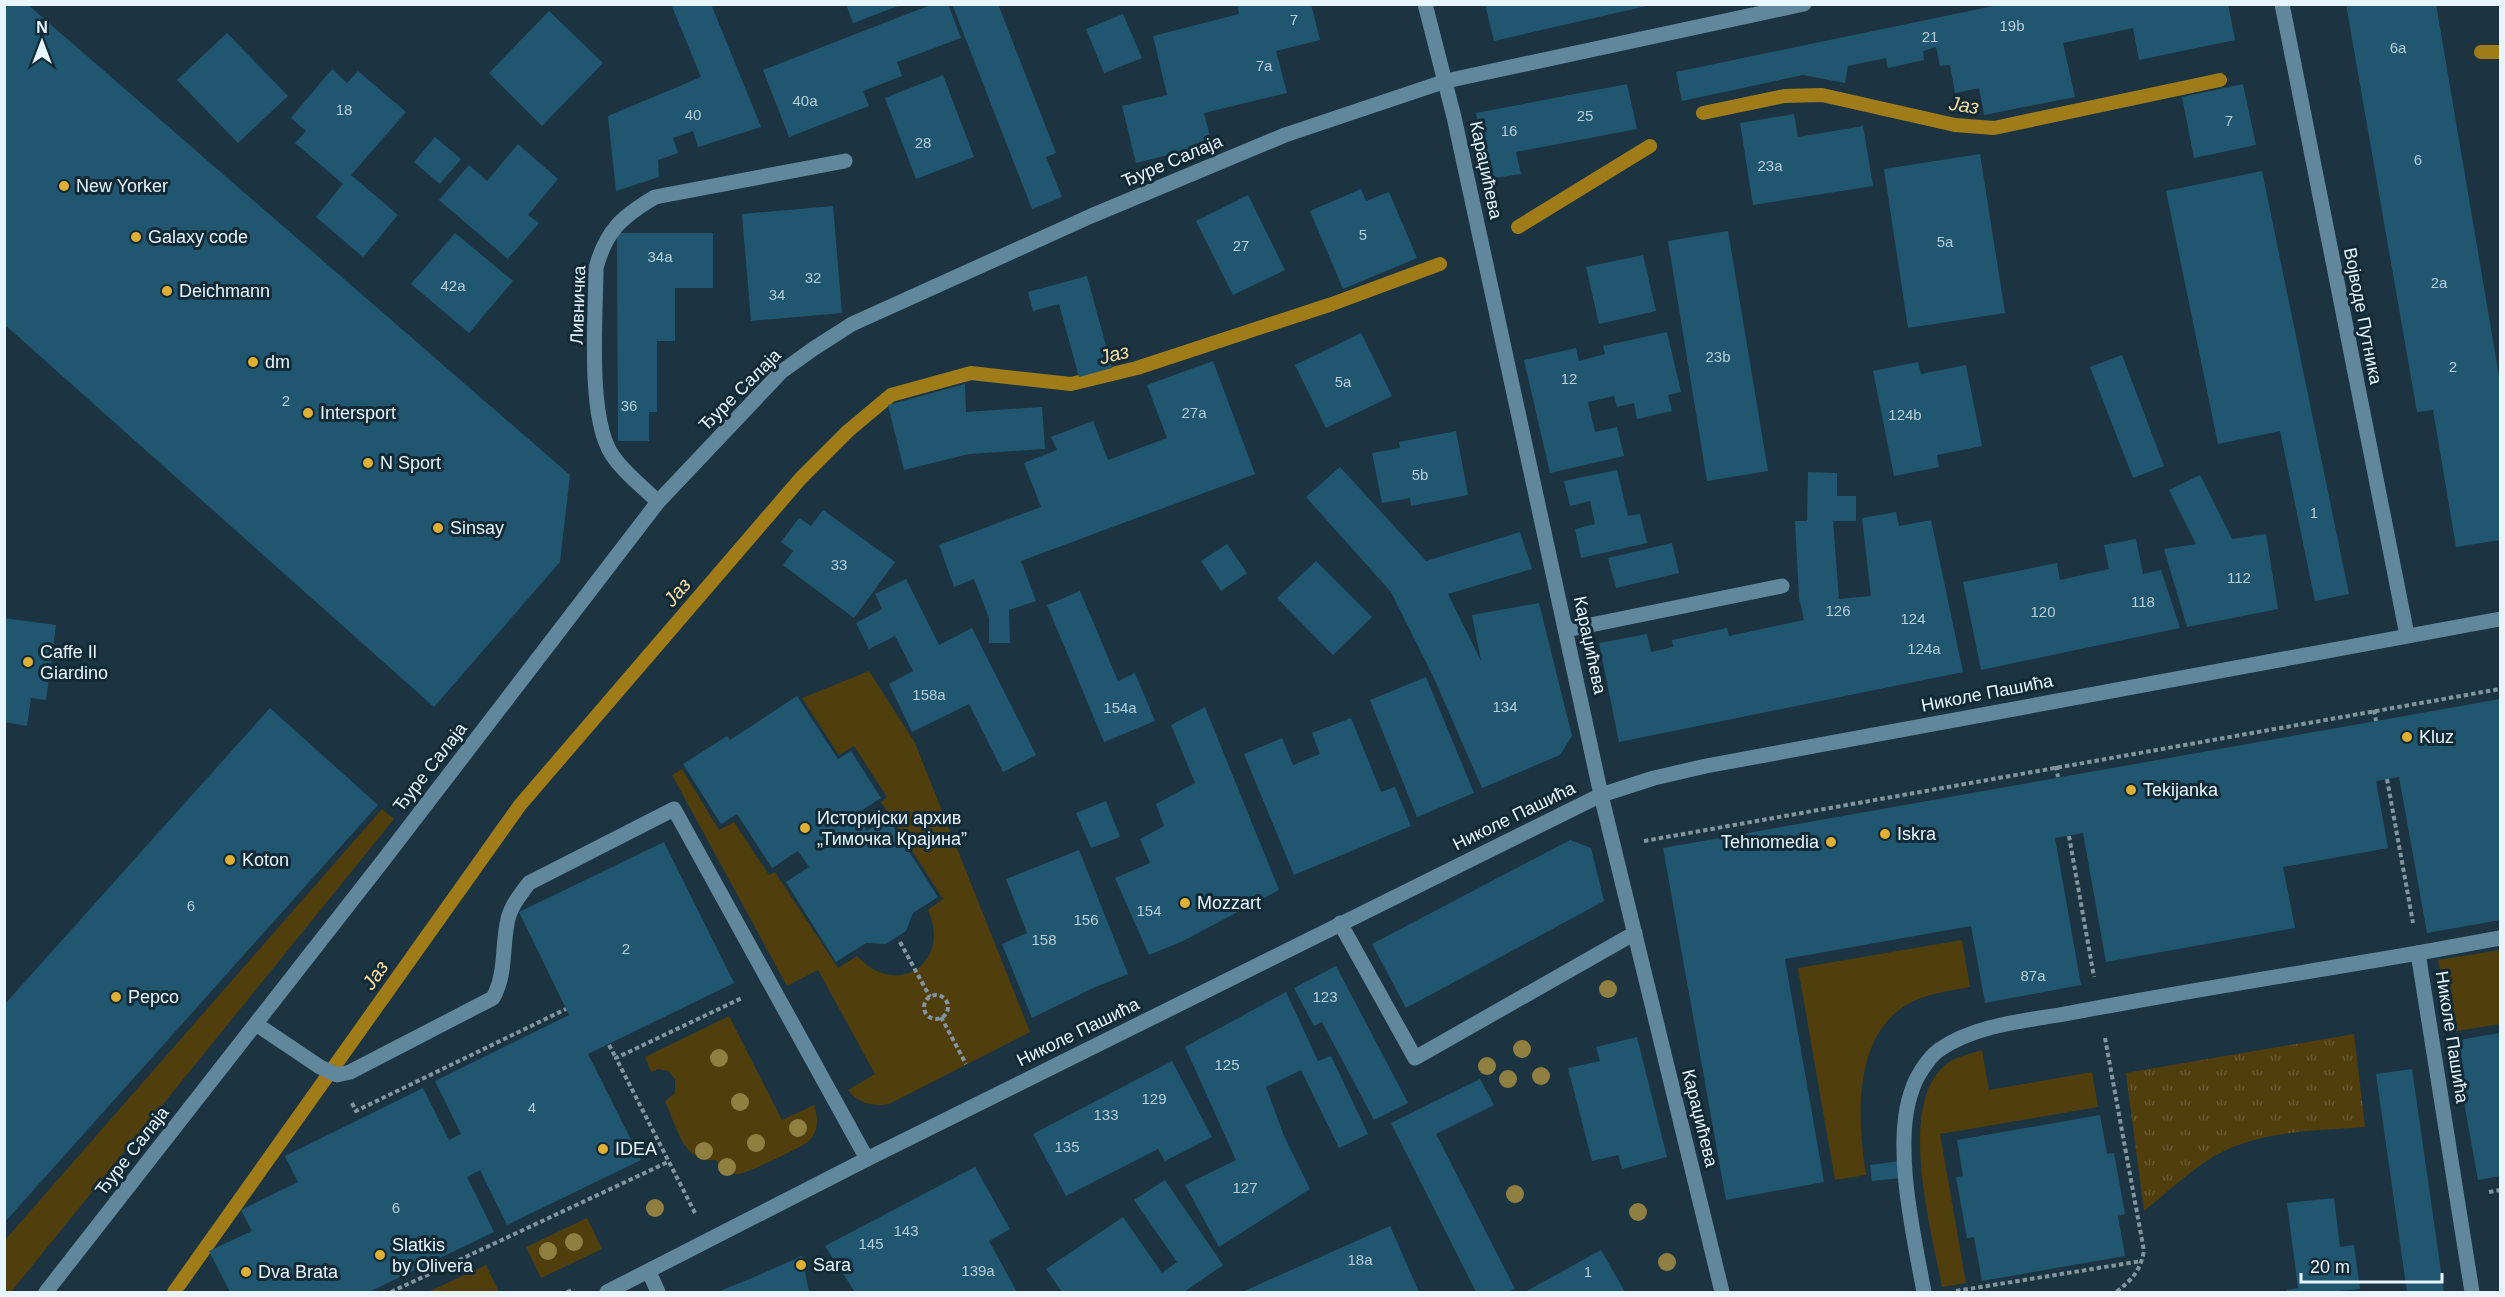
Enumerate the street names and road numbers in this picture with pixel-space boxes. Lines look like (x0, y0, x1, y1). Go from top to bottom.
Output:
street label: Караџићева (1466, 119, 1506, 222)
street label: Ђуре Салаја (1119, 130, 1226, 191)
street label: Војводе Путника (2340, 246, 2386, 387)
street label: Ливничка (567, 264, 589, 345)
street label: Ђуре Салаја (695, 344, 786, 435)
street label: Караџићева (1570, 594, 1610, 697)
street label: Николе Пашића (1919, 670, 2056, 716)
street label: Ђуре Салаја (389, 718, 471, 815)
street label: Николе Пашића (1450, 777, 1579, 854)
street label: Николе Пашића (2432, 969, 2472, 1106)
street label: Николе Пашића (1014, 993, 1143, 1070)
street label: Караџићева (1678, 1067, 1722, 1170)
street label: Ђуре Салаја (91, 1102, 173, 1199)

